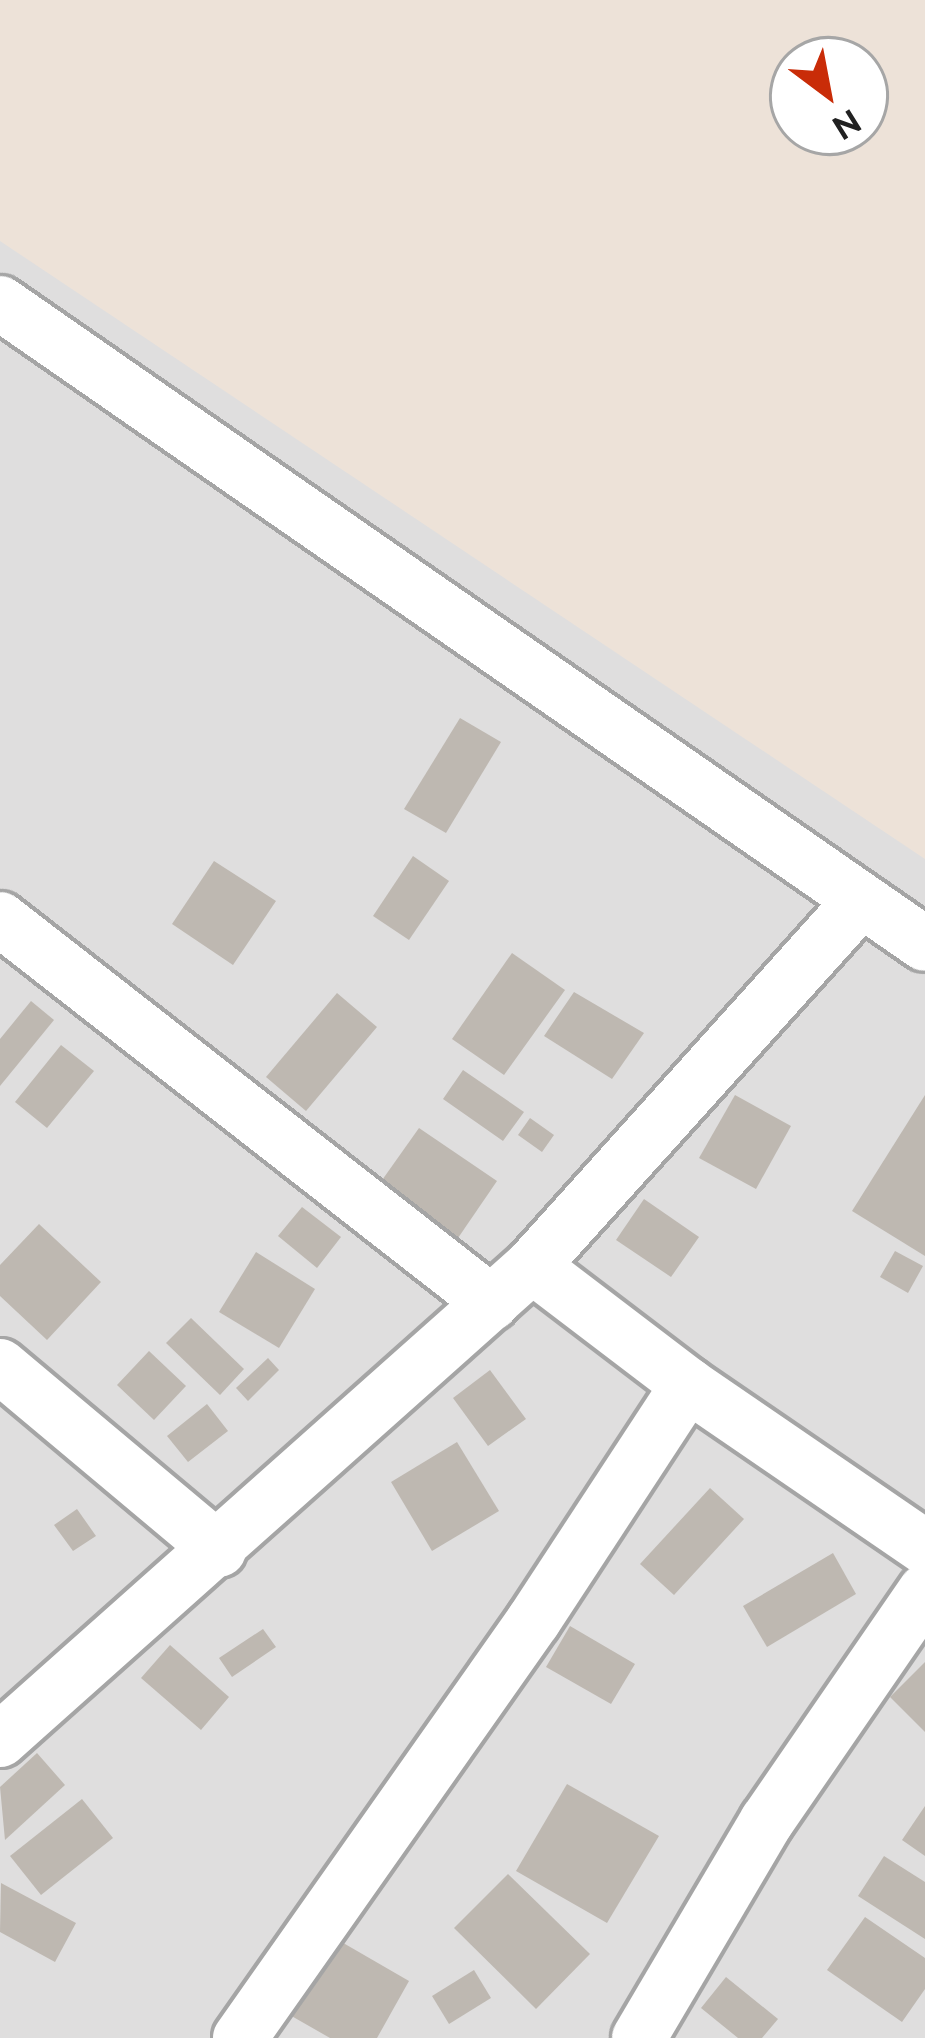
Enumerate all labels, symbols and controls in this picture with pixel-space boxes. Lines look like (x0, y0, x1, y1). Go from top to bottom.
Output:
north arrow (769, 36, 889, 156)
text: N (826, 101, 868, 148)

